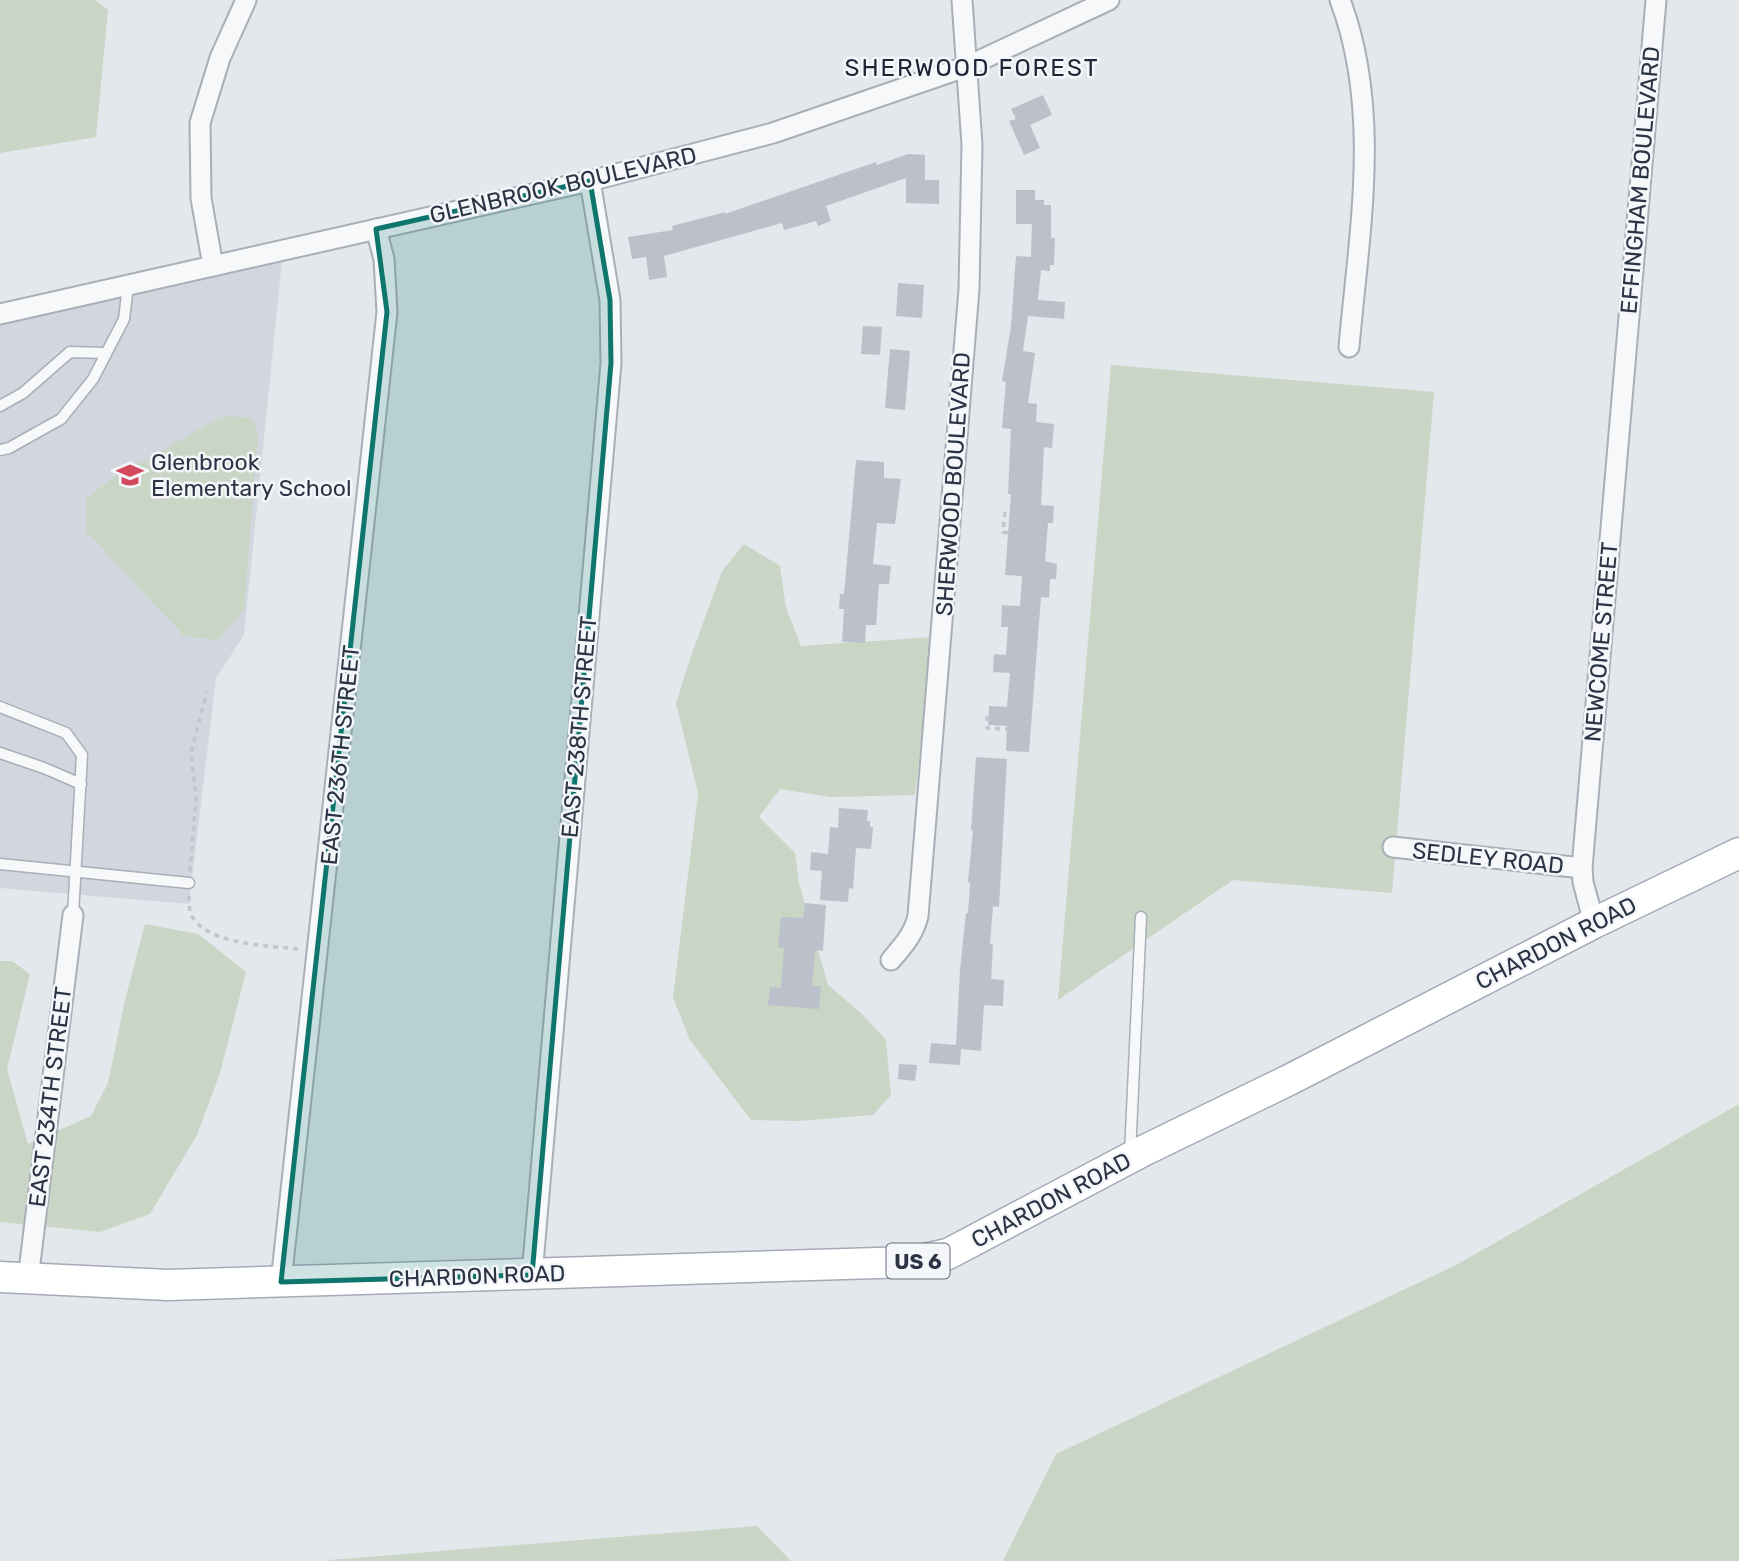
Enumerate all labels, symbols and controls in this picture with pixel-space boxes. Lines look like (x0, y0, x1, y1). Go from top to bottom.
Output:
street label: EFFINGHAM BOULEVARD (1614, 45, 1666, 315)
district label: SHERWOOD FOREST (844, 54, 1100, 82)
street label: GLENBROOK BOULEVARD (427, 141, 699, 229)
street label: SHERWOOD BOULEVARD (930, 351, 976, 617)
place label: Glenbrook Elementary School (151, 448, 352, 502)
school or university icon: Glenbrook Elementary School (115, 460, 145, 490)
street label: NEWCOME STREET (1578, 541, 1624, 743)
street label: EAST 238TH STREET (555, 615, 603, 839)
street label: EAST 236TH STREET (315, 644, 365, 866)
street label: SEDLEY ROAD (1411, 836, 1565, 880)
street label: CHARDON ROAD (1471, 890, 1641, 996)
street label: EAST 234TH STREET (23, 985, 77, 1209)
street label: CHARDON ROAD (966, 1146, 1136, 1254)
road number: US 6 (886, 1244, 950, 1278)
street label: CHARDON ROAD (388, 1259, 566, 1293)

